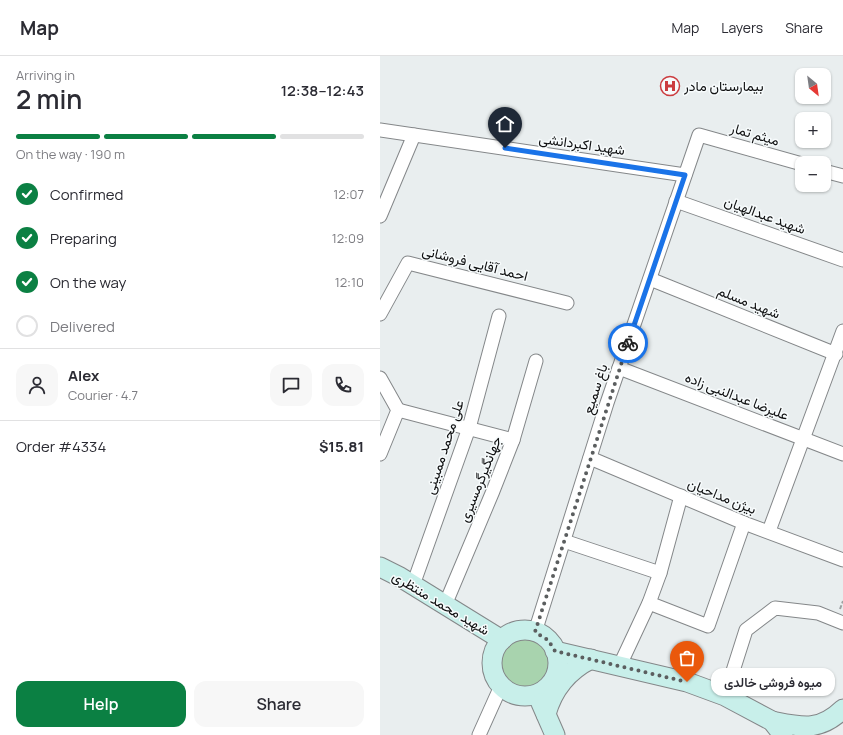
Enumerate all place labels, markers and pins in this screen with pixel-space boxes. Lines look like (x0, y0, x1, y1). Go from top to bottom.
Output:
hospital icon: بیمارستان مادر (659, 75, 681, 97)
place label: بیمارستان مادر (683, 76, 764, 95)
pin (488, 107, 522, 148)
pin (670, 641, 704, 682)
callout: میوه فروشی خالدی (711, 668, 835, 696)

